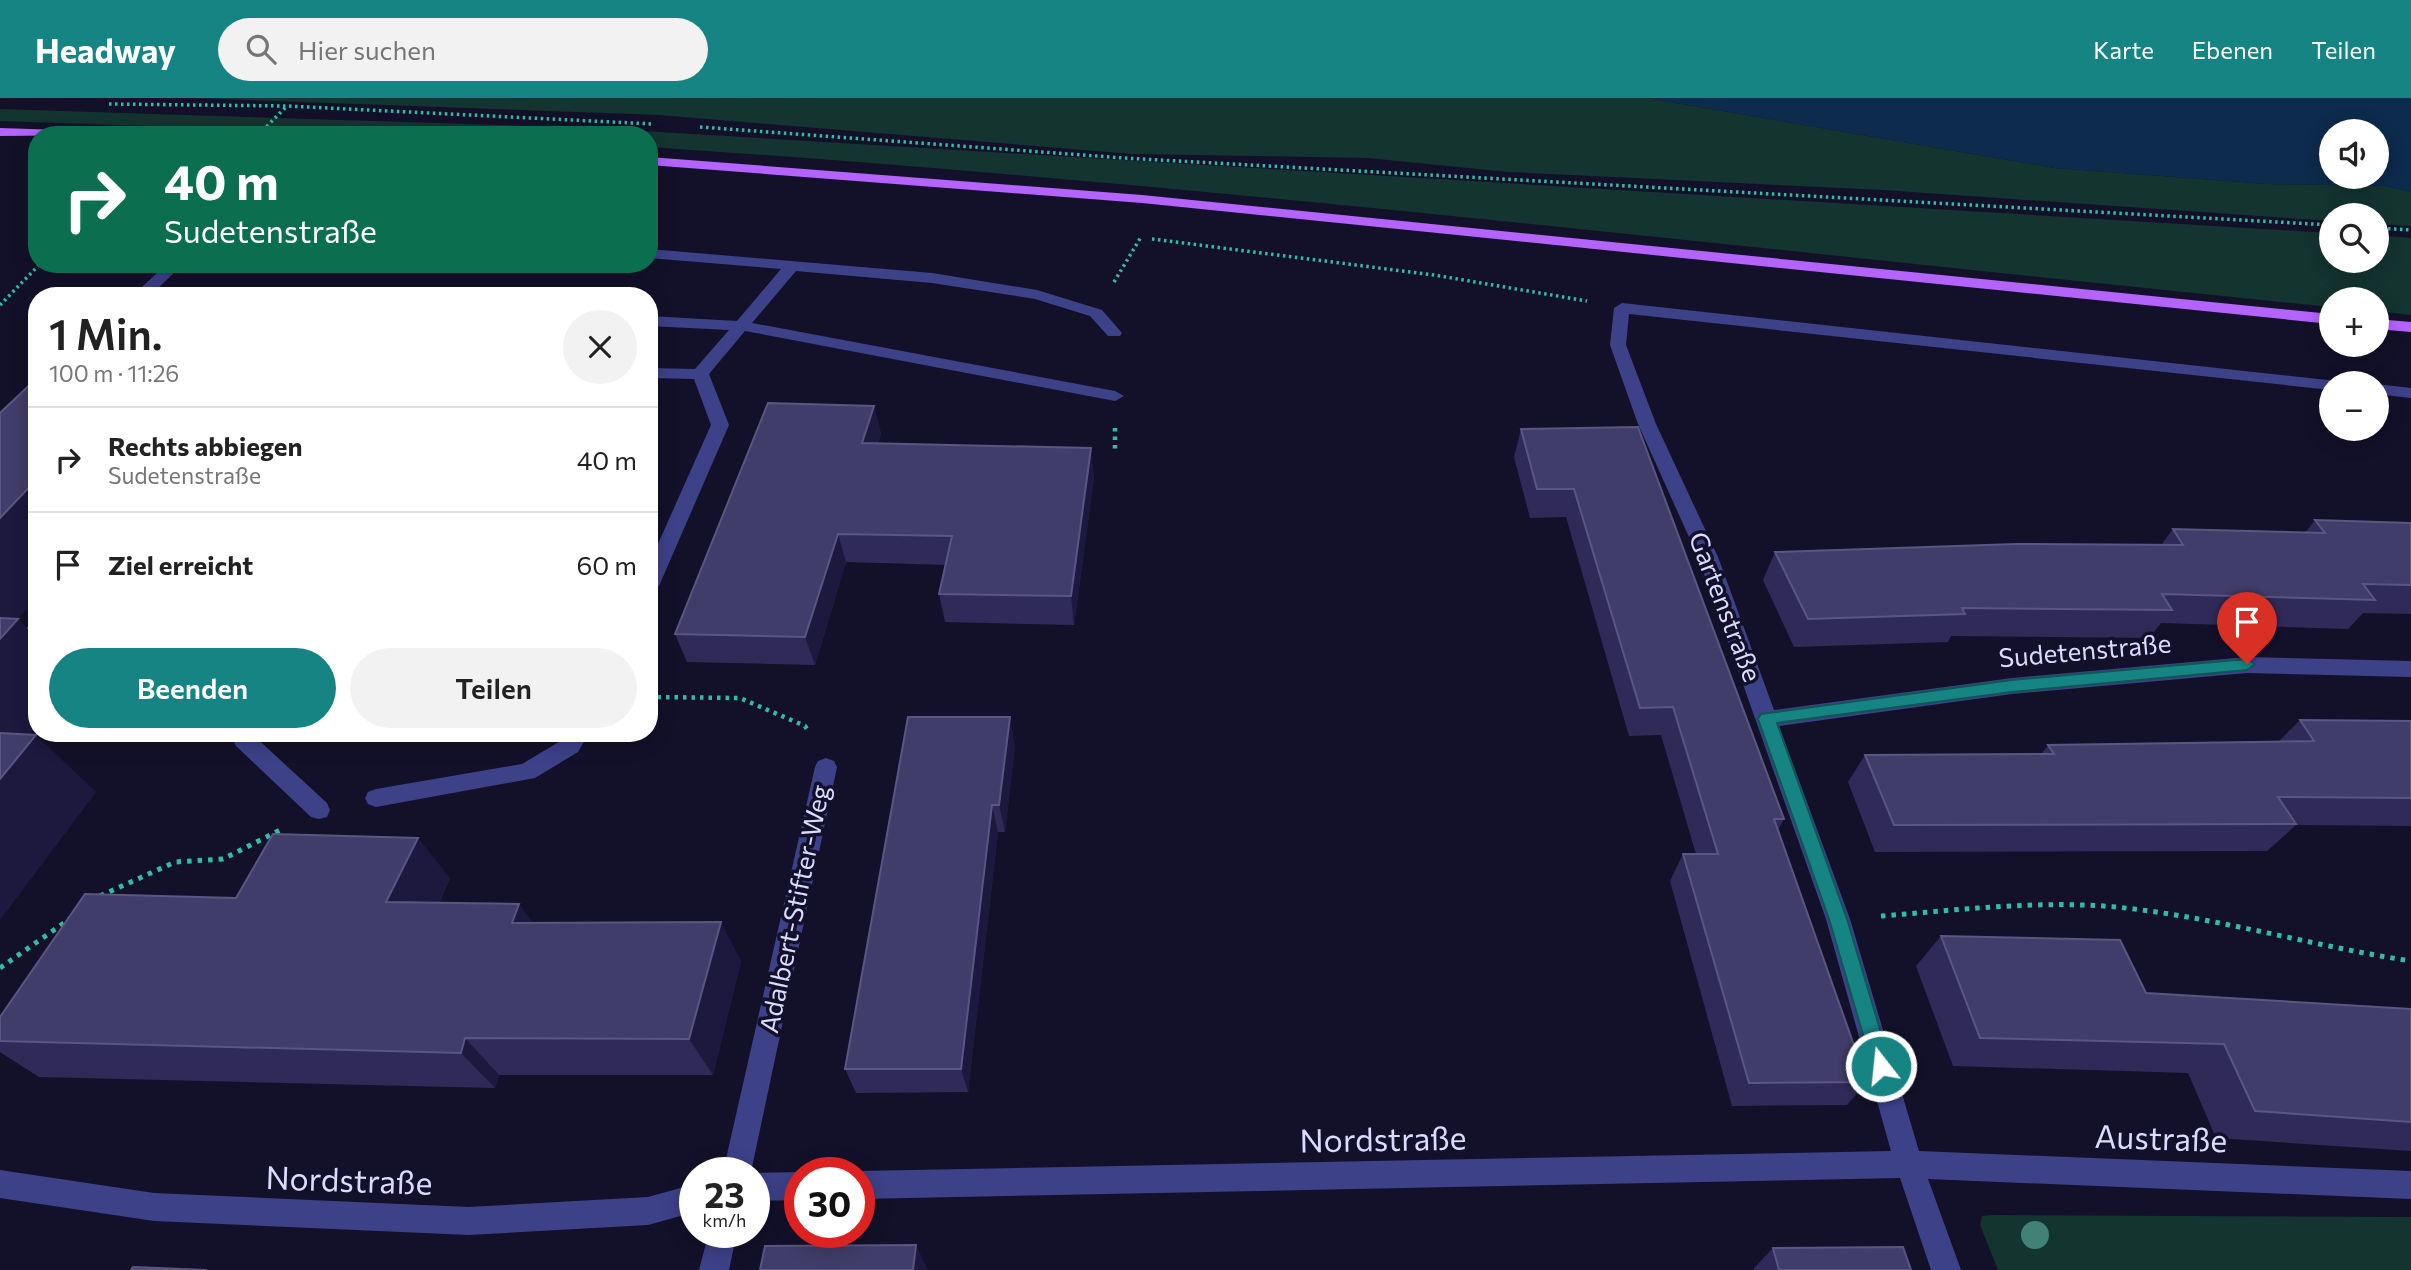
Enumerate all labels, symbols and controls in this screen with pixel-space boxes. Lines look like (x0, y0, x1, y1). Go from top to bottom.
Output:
search box (218, 18, 708, 81)
text: Headway (35, 29, 176, 70)
icon: search (242, 30, 280, 68)
text: Hier suchen (298, 34, 436, 65)
text: Karte (2093, 35, 2154, 64)
text: Ebenen (2192, 35, 2273, 64)
text: Teilen (2311, 35, 2376, 64)
map controls (2319, 119, 2389, 441)
button: sound (2319, 119, 2389, 189)
text: 40 m (164, 150, 279, 210)
icon: right (49, 154, 140, 245)
button: search (2319, 203, 2389, 273)
text: Sudetenstraße (164, 210, 377, 250)
button: + (2319, 287, 2389, 357)
text: 1 Min. (49, 307, 162, 359)
button: close (563, 310, 637, 384)
text: 100 m · 11:26 (49, 359, 179, 387)
button: − (2319, 371, 2389, 441)
text: Rechts abbiegen (108, 430, 303, 461)
icon: right (49, 441, 87, 479)
text: 40 m (577, 444, 637, 475)
text: Sudetenstraße (108, 461, 261, 489)
street label: Gartenstraße (1684, 527, 1769, 686)
icon: arrive (49, 546, 87, 584)
text: Ziel erreicht (108, 549, 253, 580)
text: 60 m (577, 549, 637, 580)
pin (2217, 592, 2277, 664)
icon: arrive (2228, 603, 2266, 641)
street label: Sudetenstraße (1997, 627, 2172, 672)
button: Beenden (49, 648, 336, 728)
button: Teilen (350, 648, 637, 728)
street label: Adalbert-Stifter-Weg (752, 782, 835, 1036)
position arrow (1844, 1029, 1918, 1103)
street label: Austraße (2094, 1115, 2228, 1159)
street label: Nordstraße (1299, 1117, 1467, 1159)
street label: Nordstraße (265, 1156, 433, 1202)
speed limit sign: 30 (784, 1157, 875, 1248)
text: 23 (704, 1172, 745, 1215)
text: km/h (703, 1209, 746, 1231)

